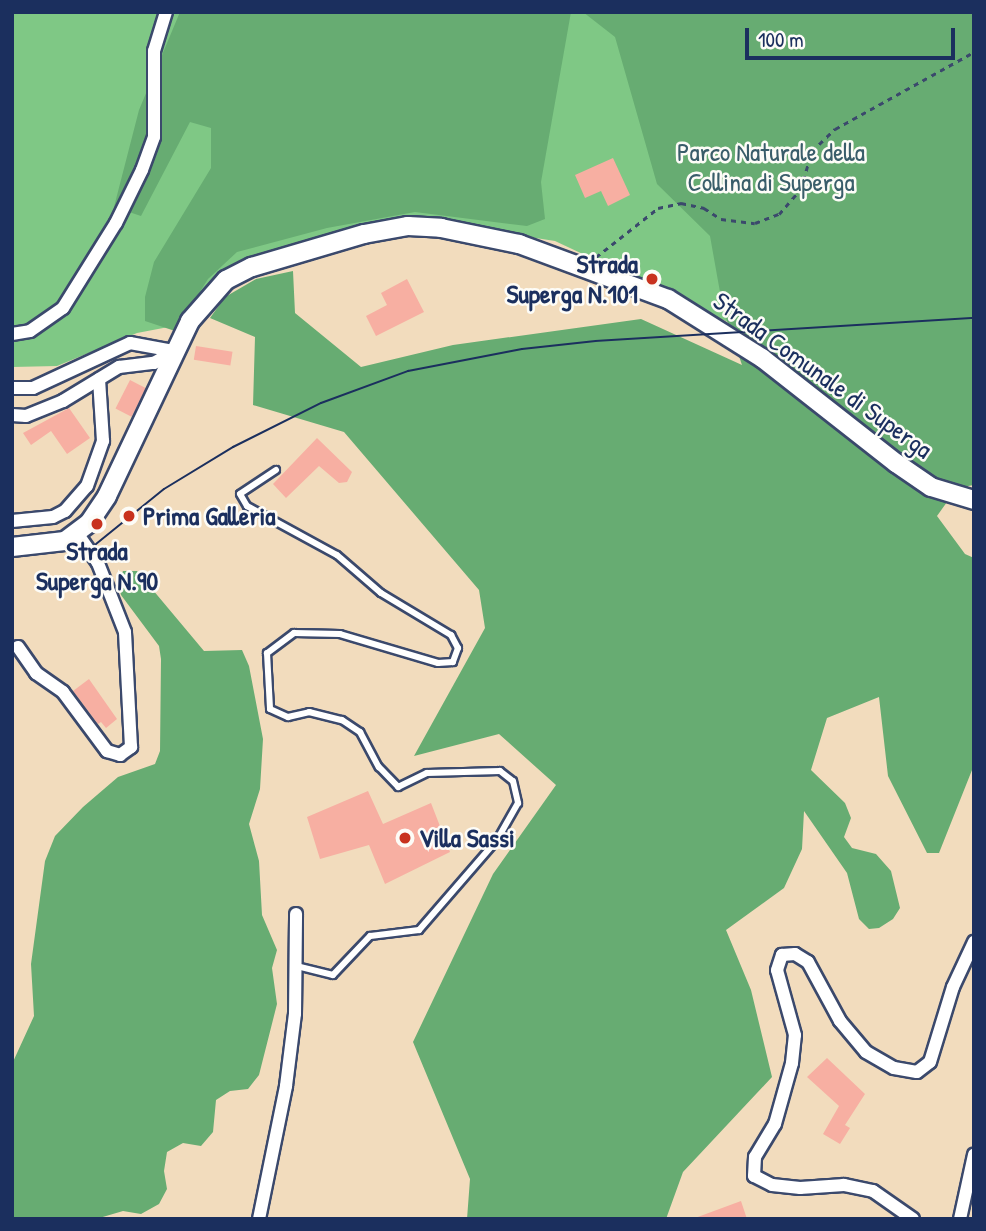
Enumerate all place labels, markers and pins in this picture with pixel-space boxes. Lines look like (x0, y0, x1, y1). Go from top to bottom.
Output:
place label: Strada Superga N.101 (507, 248, 638, 310)
marker: Strada Superga N.101 (644, 271, 660, 287)
place label: Prima Galleria (143, 500, 275, 532)
marker: Prima Galleria (121, 508, 137, 524)
marker: Strada Superga N.90 (89, 516, 105, 532)
place label: Strada Superga N.90 (36, 535, 158, 596)
place label: Villa Sassi (419, 822, 515, 854)
marker: Villa Sassi (397, 830, 413, 846)

